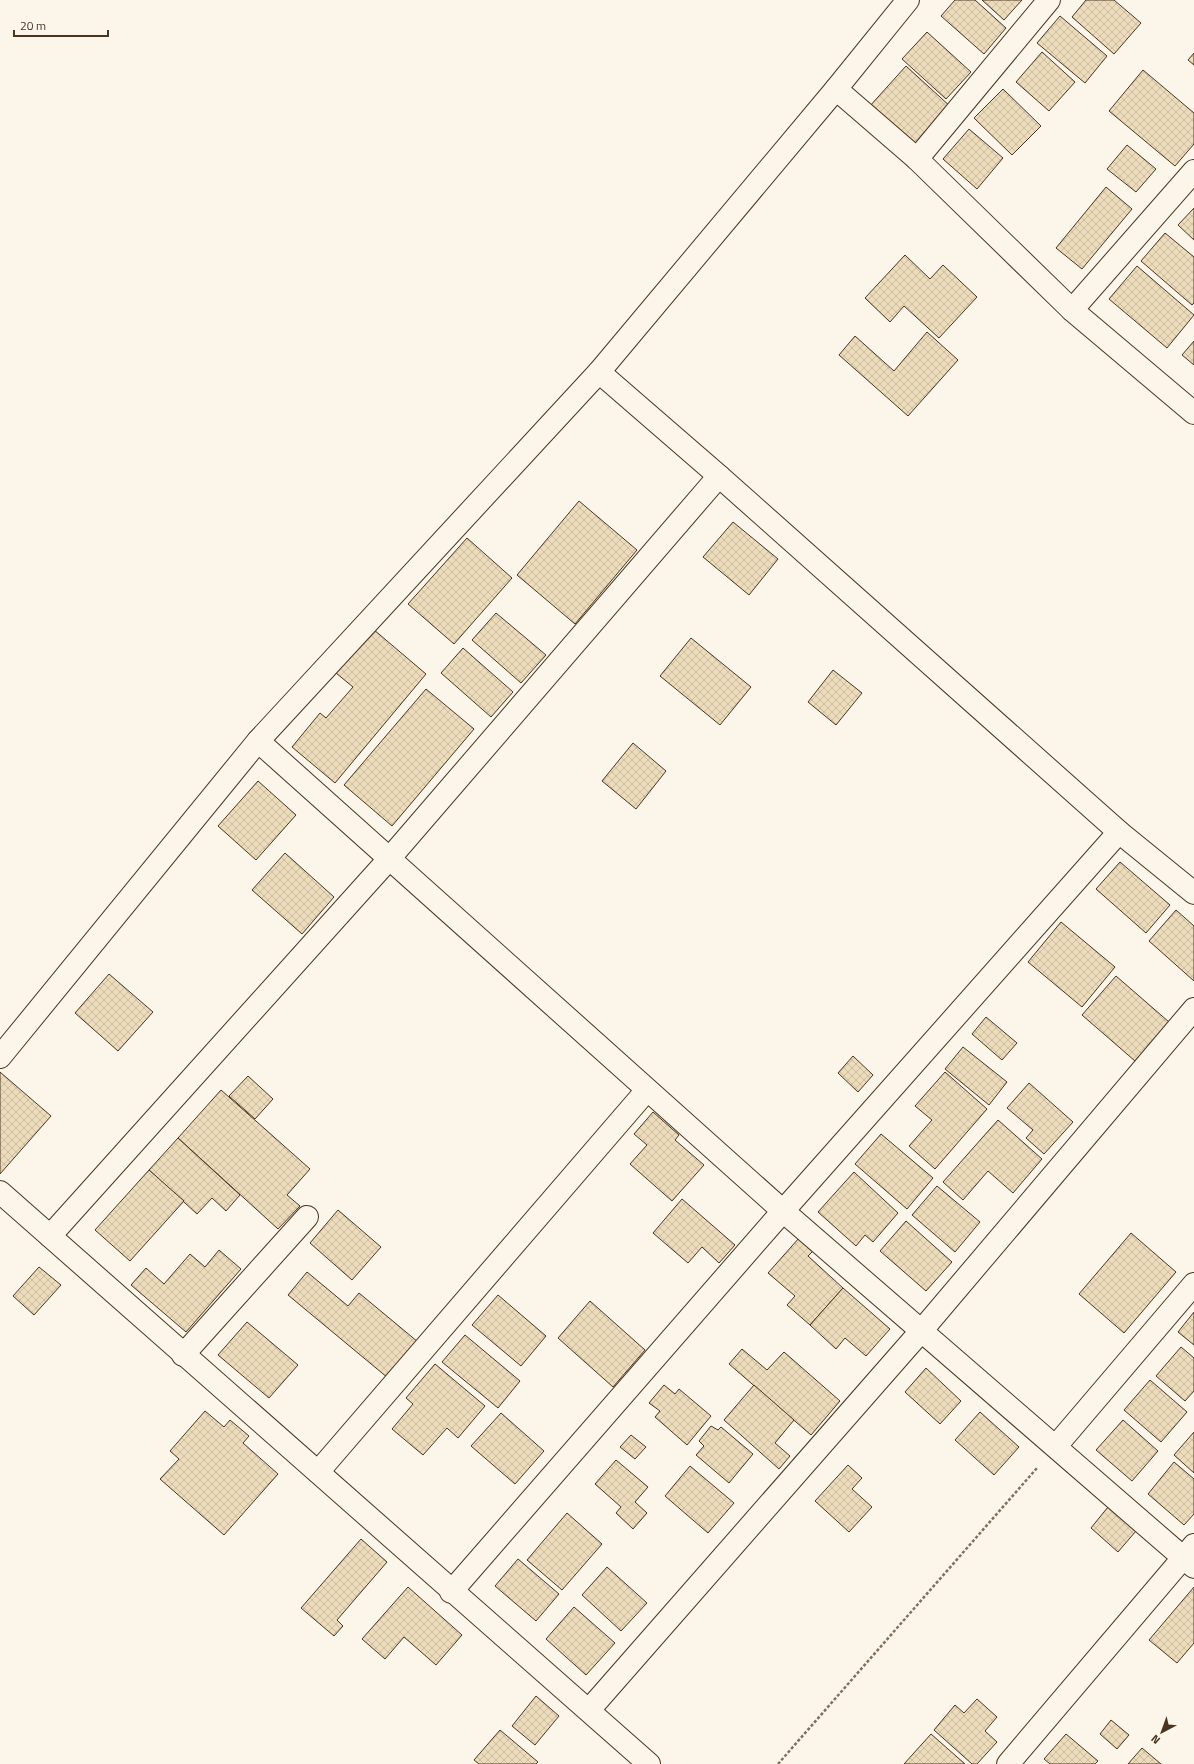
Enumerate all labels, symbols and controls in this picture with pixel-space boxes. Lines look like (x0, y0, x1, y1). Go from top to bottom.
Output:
scale bar (14, 12, 108, 38)
text: 20 m (20, 16, 46, 35)
north arrow (1142, 1712, 1182, 1752)
text: N (1147, 1731, 1164, 1748)

